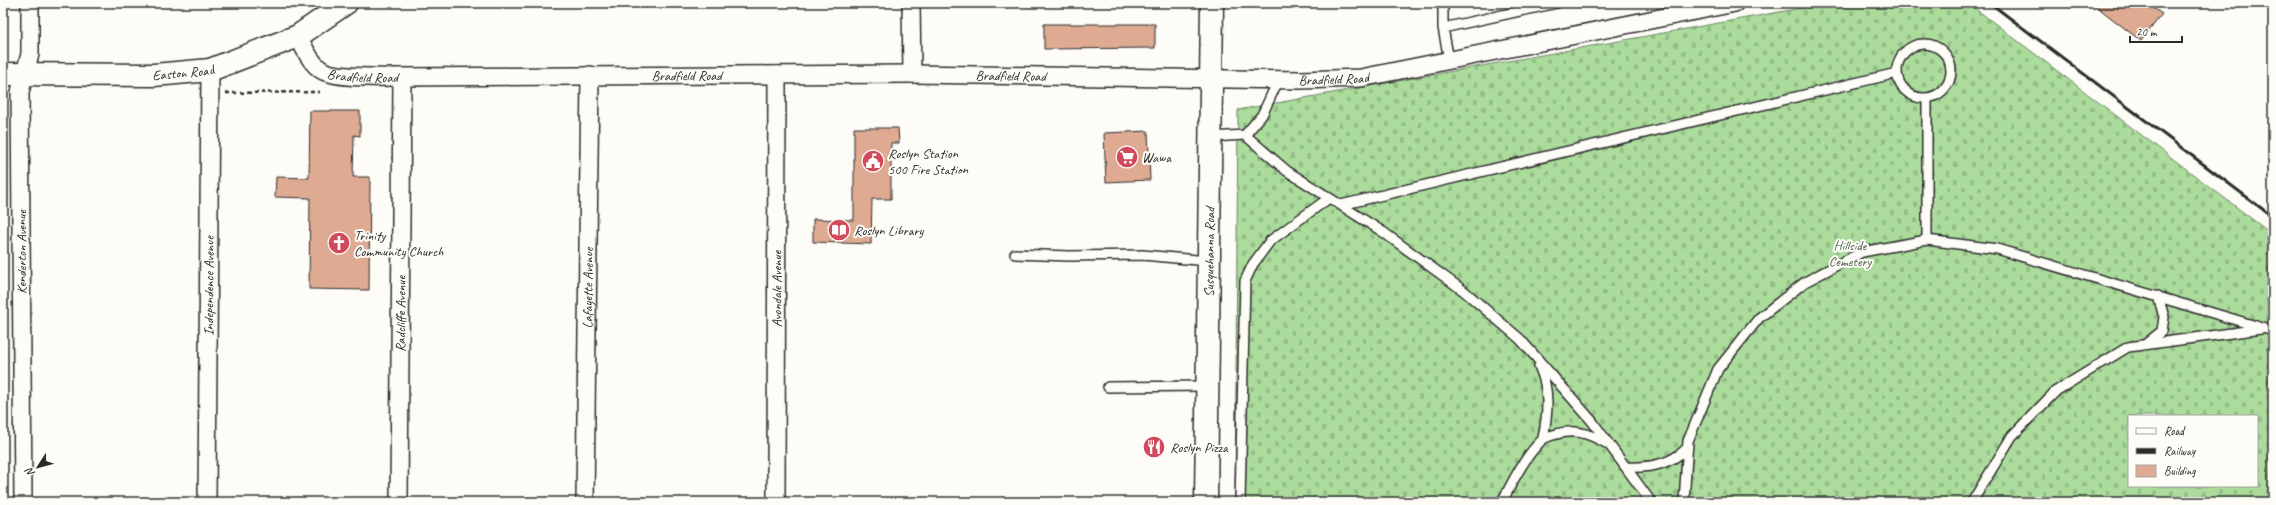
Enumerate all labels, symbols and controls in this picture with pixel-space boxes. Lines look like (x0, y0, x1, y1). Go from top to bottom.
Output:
scale bar (2130, 18, 2182, 44)
text: 20 m (2136, 24, 2158, 40)
street label: Easton Road (151, 60, 219, 84)
street label: Bradfield Road (326, 65, 401, 86)
street label: Bradfield Road (976, 66, 1048, 85)
street label: Bradfield Road (652, 67, 724, 84)
street label: Bradfield Road (1298, 68, 1373, 89)
supermarket icon: Wawa (1114, 144, 1140, 170)
place label: Roslyn Station 500 Fire Station (888, 145, 969, 178)
public building icon: Roslyn Station 500 Fire Station (860, 148, 886, 174)
place label: Wawa (1142, 149, 1172, 166)
street label: Susquehanna Road (1200, 205, 1218, 297)
street label: Kenderton Avenue (13, 209, 30, 294)
library icon: Roslyn Library (826, 217, 852, 243)
place label: Roslyn Library (854, 222, 924, 239)
place label: Trinity Community Church (354, 227, 444, 260)
church icon: Trinity Community Church (326, 230, 352, 256)
street label: Independence Avenue (200, 235, 217, 336)
park label: Hillside Cemetery (1829, 237, 1872, 270)
street label: Lafayette Avenue (579, 246, 596, 328)
street label: Avondale Avenue (768, 249, 785, 327)
street label: Radcliffe Avenue (392, 274, 409, 352)
legend (2128, 415, 2258, 487)
text: Road (2164, 423, 2186, 439)
restaurant icon: Roslyn Pizza (1141, 434, 1167, 460)
place label: Roslyn Pizza (1170, 439, 1229, 456)
text: Railway (2164, 443, 2196, 459)
north arrow (18, 447, 58, 487)
text: Building (2164, 463, 2196, 479)
text: N (21, 464, 38, 480)

